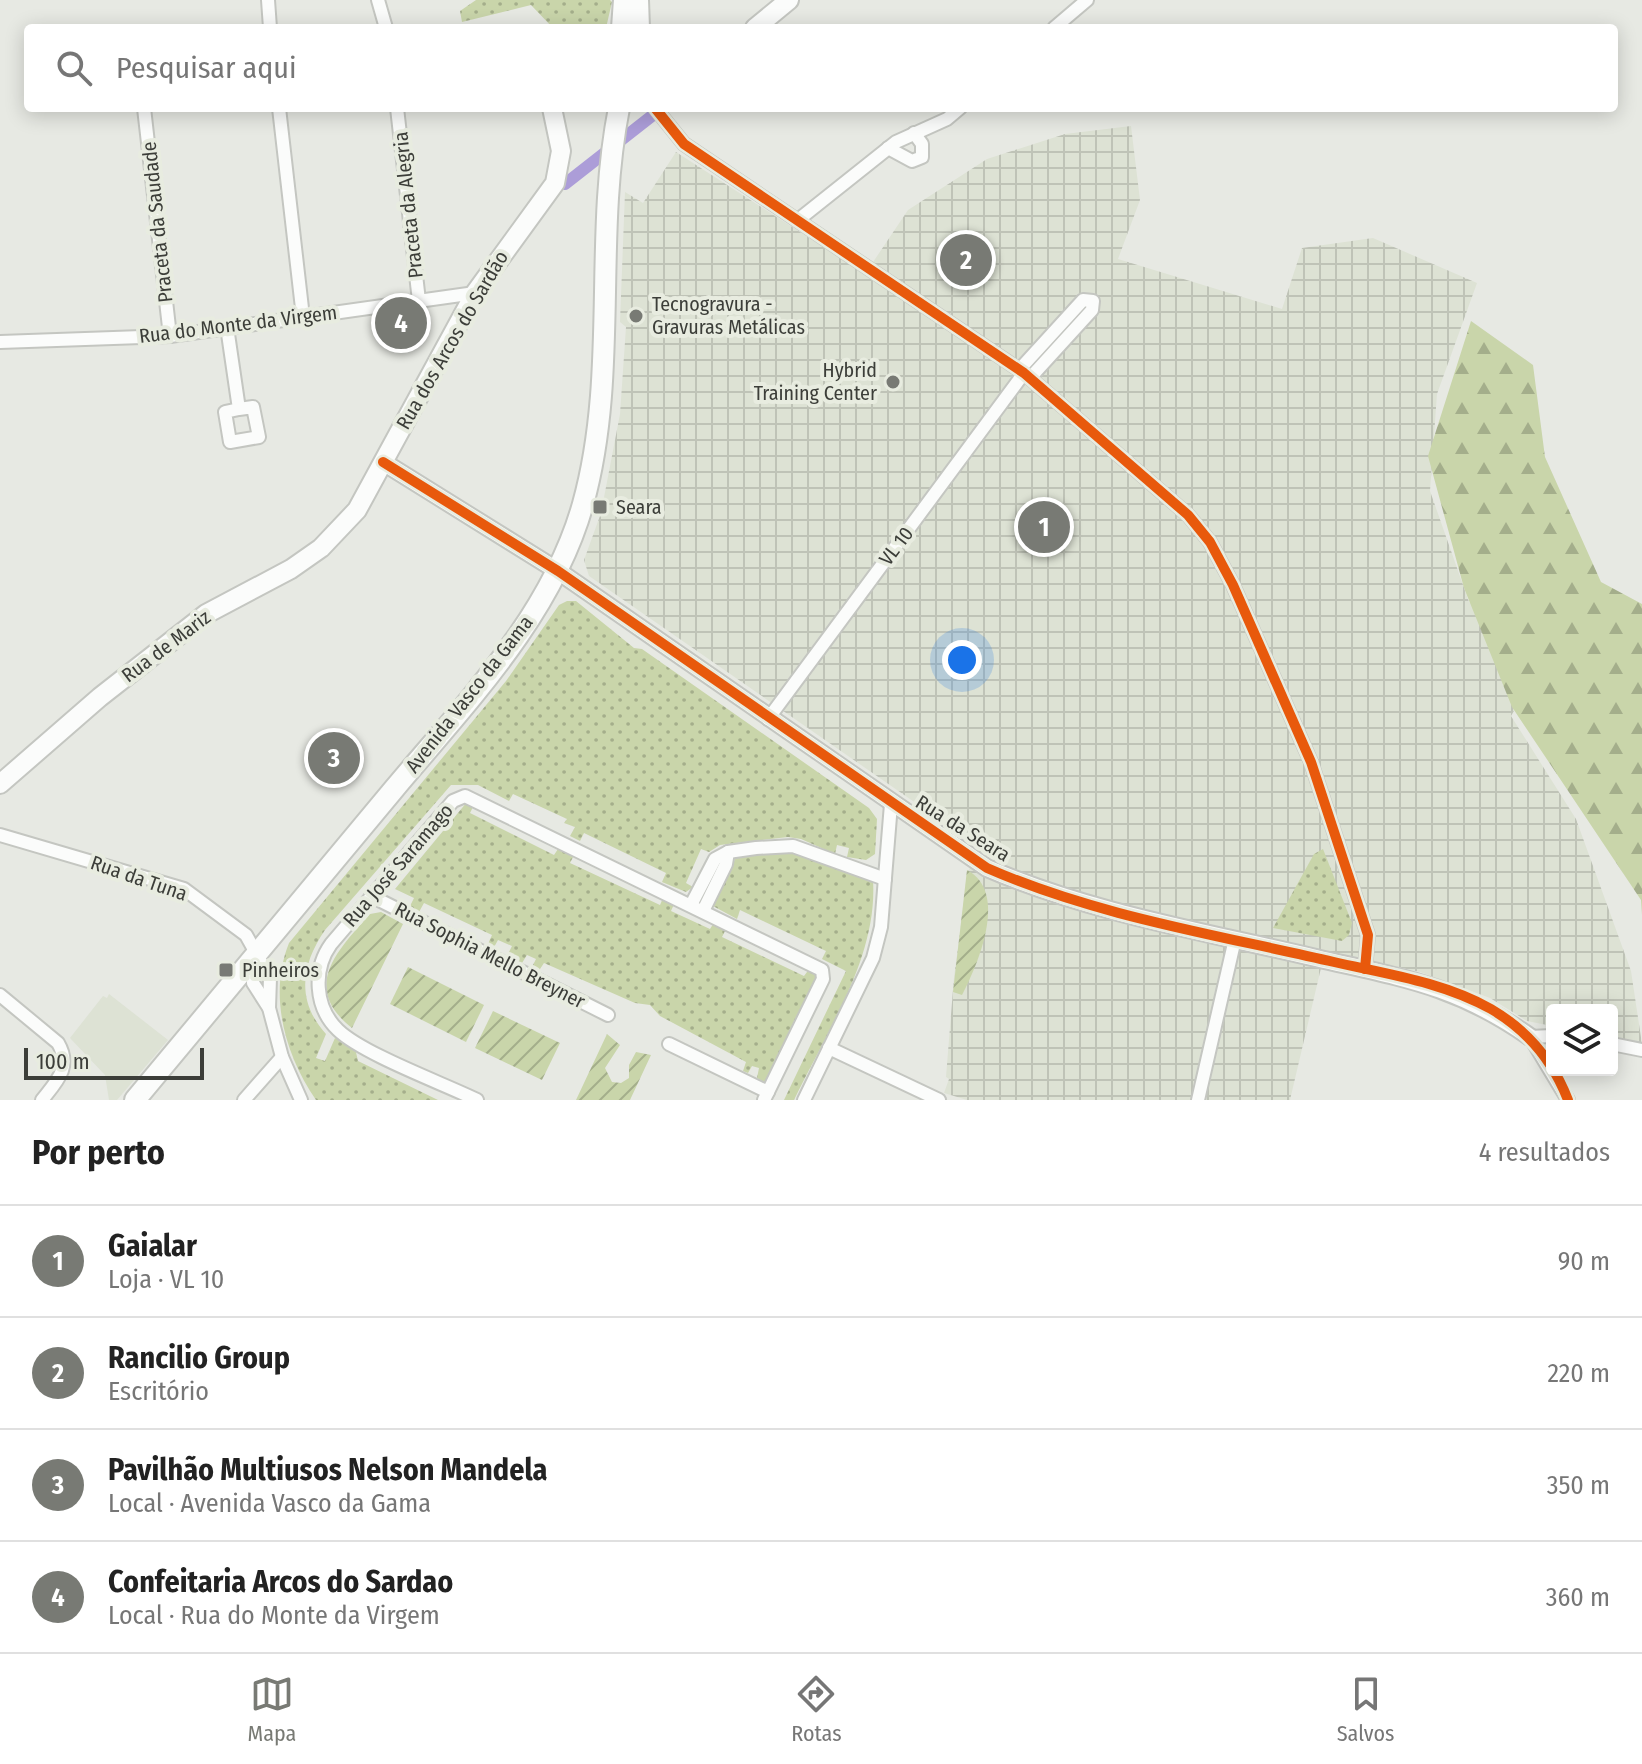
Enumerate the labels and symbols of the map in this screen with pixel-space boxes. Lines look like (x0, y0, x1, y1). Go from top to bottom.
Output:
street label: Praceta da Alegria (388, 131, 428, 279)
street label: Praceta da Saudade (137, 140, 177, 304)
pin: 2 (940, 230, 992, 290)
street label: Rua dos Arcos do Sardão (391, 246, 513, 434)
place label: Tecnogravura - Gravuras Metálicas (652, 292, 805, 339)
pin: 4 (375, 293, 427, 353)
street label: Rua do Monte da Virgem (138, 300, 338, 348)
marker: Tecnogravura - Gravuras Metálicas (627, 307, 645, 325)
place label: Hybrid Training Center (754, 358, 877, 405)
marker: Hybrid Training Center (884, 373, 902, 391)
place label: Seara (616, 495, 662, 519)
pin: 1 (1018, 497, 1070, 557)
marker: Seara (591, 498, 609, 516)
street label: VL 10 (874, 522, 918, 570)
street label: Rua de Mariz (117, 605, 215, 687)
street label: Avenida Vasco da Gama (400, 611, 538, 777)
your location (942, 640, 982, 680)
pin: 3 (308, 728, 360, 788)
street label: Rua da Seara (911, 790, 1015, 866)
street label: Rua José Saramago (338, 798, 458, 932)
street label: Rua da Tuna (88, 850, 190, 906)
street label: Rua Sophia Mello Breyner (391, 897, 589, 1013)
place label: Pinheiros (242, 958, 319, 982)
marker: Pinheiros (217, 961, 235, 979)
scale bar (24, 1044, 204, 1080)

